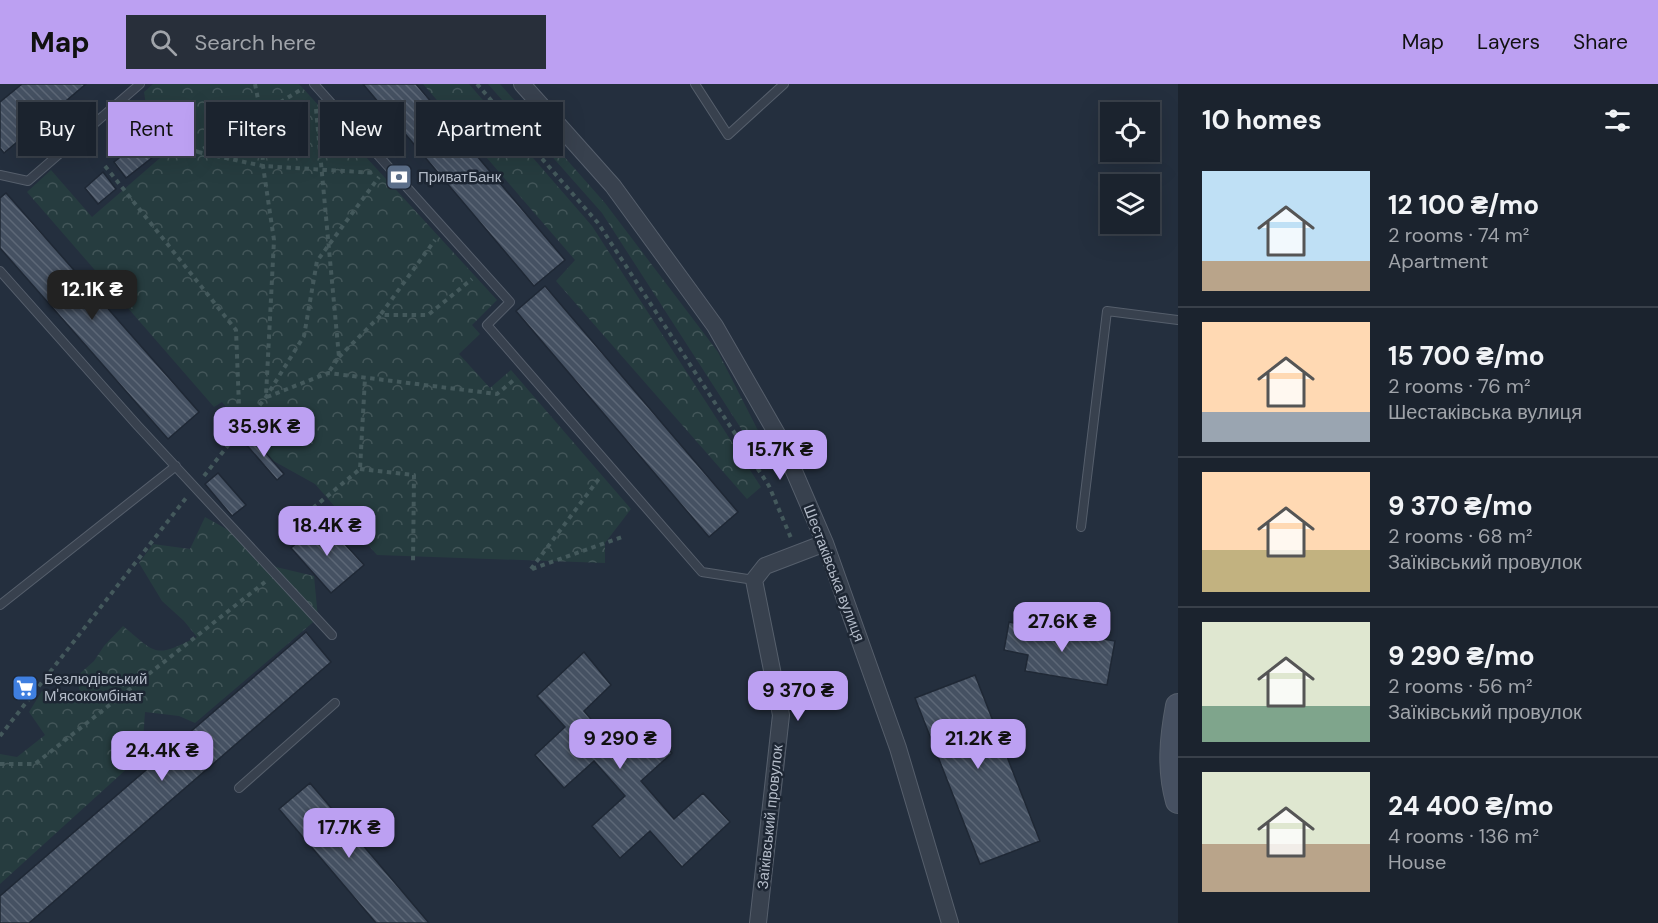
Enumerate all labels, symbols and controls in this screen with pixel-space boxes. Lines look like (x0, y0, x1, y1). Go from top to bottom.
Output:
search box (126, 15, 546, 69)
text: Map (30, 24, 90, 61)
icon: search (147, 26, 180, 59)
text: Search here (195, 28, 316, 57)
text: Map (1402, 28, 1444, 56)
text: Layers (1477, 28, 1540, 56)
text: Share (1573, 28, 1628, 56)
chip: Buy (18, 102, 96, 156)
chip: Rent (108, 102, 194, 156)
chip: Filters (206, 102, 308, 156)
chip: New (320, 102, 404, 156)
chip: Apartment (416, 102, 563, 156)
map controls (1100, 102, 1160, 234)
button: locate (1100, 102, 1160, 162)
text: 10 homes (1202, 103, 1322, 137)
icon: filters (1601, 104, 1634, 137)
bank icon: ПриватБанк (384, 162, 414, 192)
place label: ПриватБанк (418, 167, 502, 187)
button: layers (1100, 174, 1160, 234)
text: 12 100 ₴/mo (1388, 188, 1539, 222)
icon: home (1250, 195, 1322, 267)
text: 2 rooms · 74 m² (1388, 222, 1529, 248)
text: Apartment (1388, 248, 1488, 274)
pin: 12.1K ₴ (37, 270, 147, 321)
text: 12.1K ₴ (61, 276, 123, 302)
text: 15 700 ₴/mo (1388, 339, 1545, 373)
icon: home (1250, 346, 1322, 418)
text: 2 rooms · 76 m² (1388, 373, 1531, 399)
text: Шестаківська вулиця (1388, 399, 1582, 425)
pin: 35.9K ₴ (209, 407, 319, 458)
text: 35.9K ₴ (228, 413, 300, 439)
pin: 15.7K ₴ (725, 430, 835, 481)
text: 15.7K ₴ (747, 436, 813, 462)
text: 9 370 ₴/mo (1388, 489, 1533, 523)
icon: home (1250, 496, 1322, 568)
street label: Шестаківська вулиця (799, 501, 869, 645)
pin: 18.4K ₴ (272, 506, 382, 557)
text: 18.4K ₴ (292, 512, 362, 538)
text: 2 rooms · 68 m² (1388, 523, 1533, 549)
text: Заїківський провулок (1388, 549, 1582, 575)
pin: 27.6K ₴ (1007, 602, 1117, 653)
text: 27.6K ₴ (1027, 608, 1097, 634)
text: 9 290 ₴/mo (1388, 639, 1535, 673)
icon: home (1250, 646, 1322, 718)
place label: Бeзлюдівський М'ясокомбінат (44, 669, 147, 706)
pin: 9 370 ₴ (743, 671, 853, 722)
supermarket icon: Бeзлюдівський М'ясокомбінат (10, 673, 40, 703)
text: 2 rooms · 56 m² (1388, 673, 1533, 699)
text: 9 370 ₴ (762, 677, 834, 703)
text: Заїківський провулок (1388, 699, 1582, 725)
pin: 9 290 ₴ (565, 719, 675, 770)
pin: 21.2K ₴ (923, 719, 1033, 770)
text: 9 290 ₴ (583, 725, 657, 751)
text: 21.2K ₴ (945, 725, 1011, 751)
pin: 24.4K ₴ (107, 731, 217, 782)
text: 24.4K ₴ (125, 737, 199, 763)
street label: Заїківський провулок (752, 743, 788, 890)
text: 24 400 ₴/mo (1388, 789, 1554, 823)
icon: home (1250, 796, 1322, 868)
pin: 17.7K ₴ (294, 808, 404, 859)
text: 17.7K ₴ (317, 814, 381, 840)
text: 4 rooms · 136 m² (1388, 823, 1539, 849)
text: House (1388, 849, 1446, 875)

